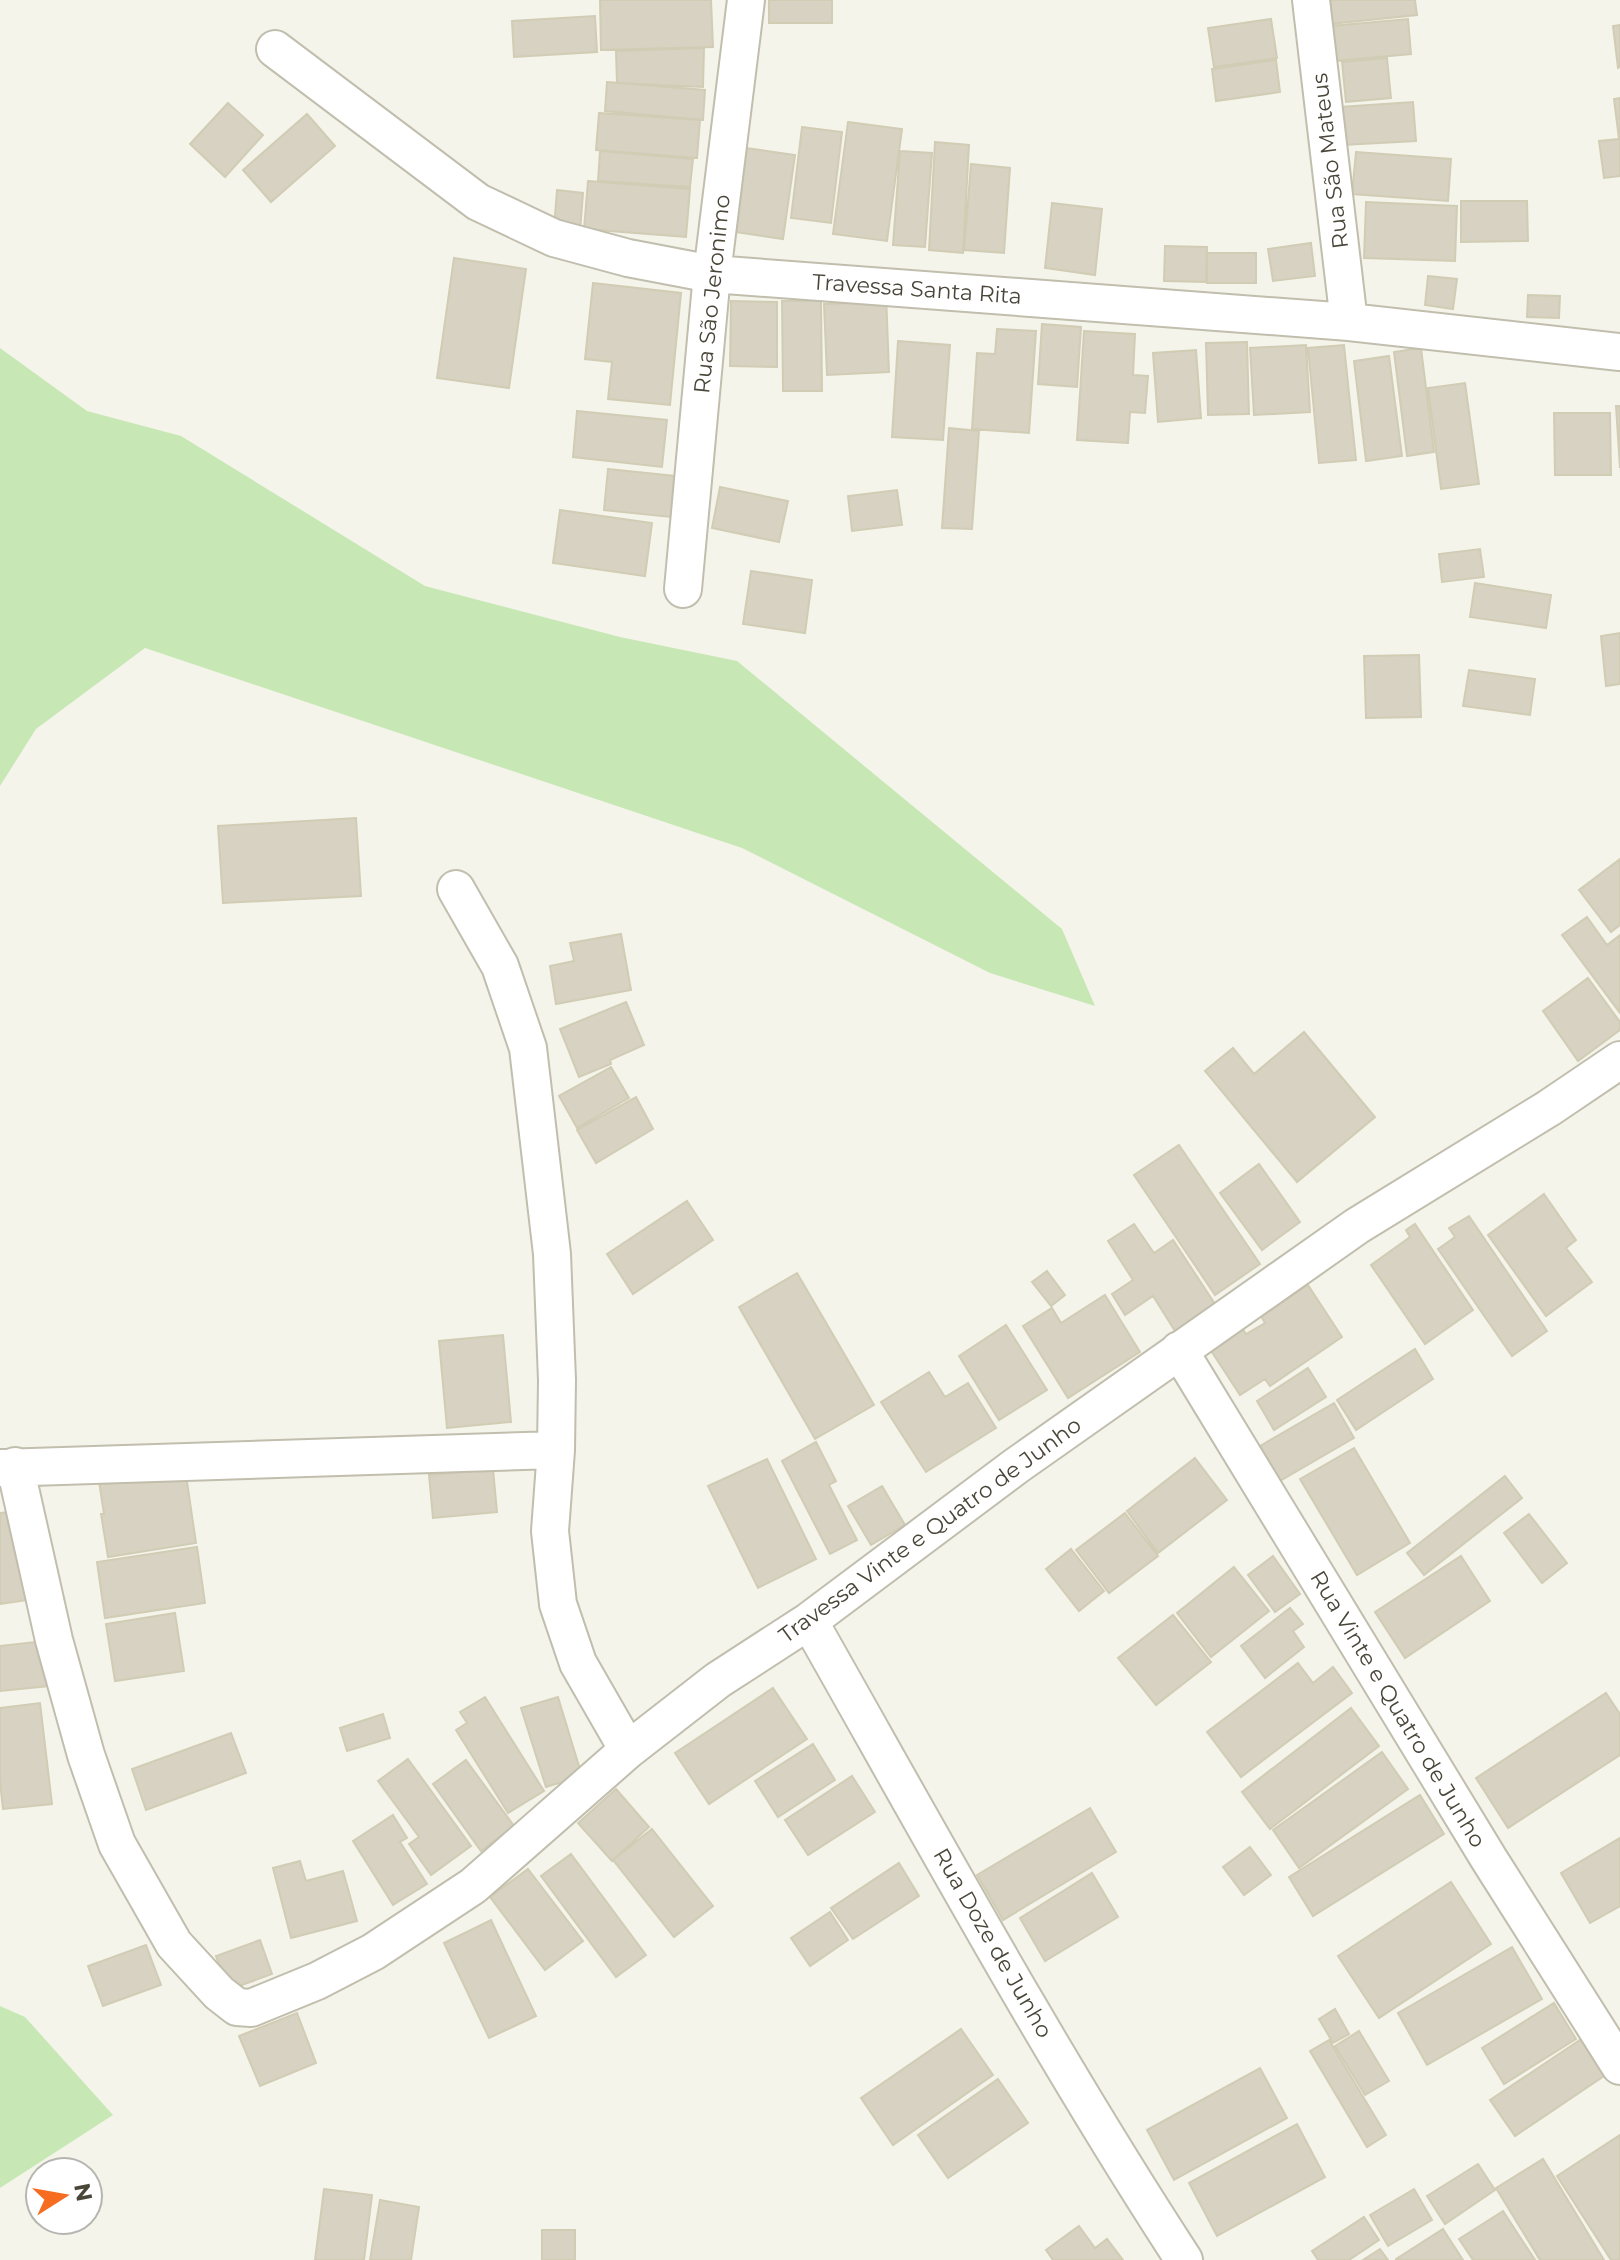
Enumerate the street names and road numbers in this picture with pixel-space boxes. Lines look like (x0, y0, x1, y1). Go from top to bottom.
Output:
street label: Rua São Mateus (1306, 71, 1354, 250)
street label: Rua São Jeronimo (688, 193, 736, 395)
street label: Travessa Santa Rita (811, 268, 1023, 310)
street label: Travessa Vinte e Quatro de Junho (774, 1411, 1086, 1649)
street label: Rua Vinte e Quatro de Junho (1304, 1566, 1492, 1852)
street label: Rua Doze de Junho (928, 1843, 1058, 2043)

